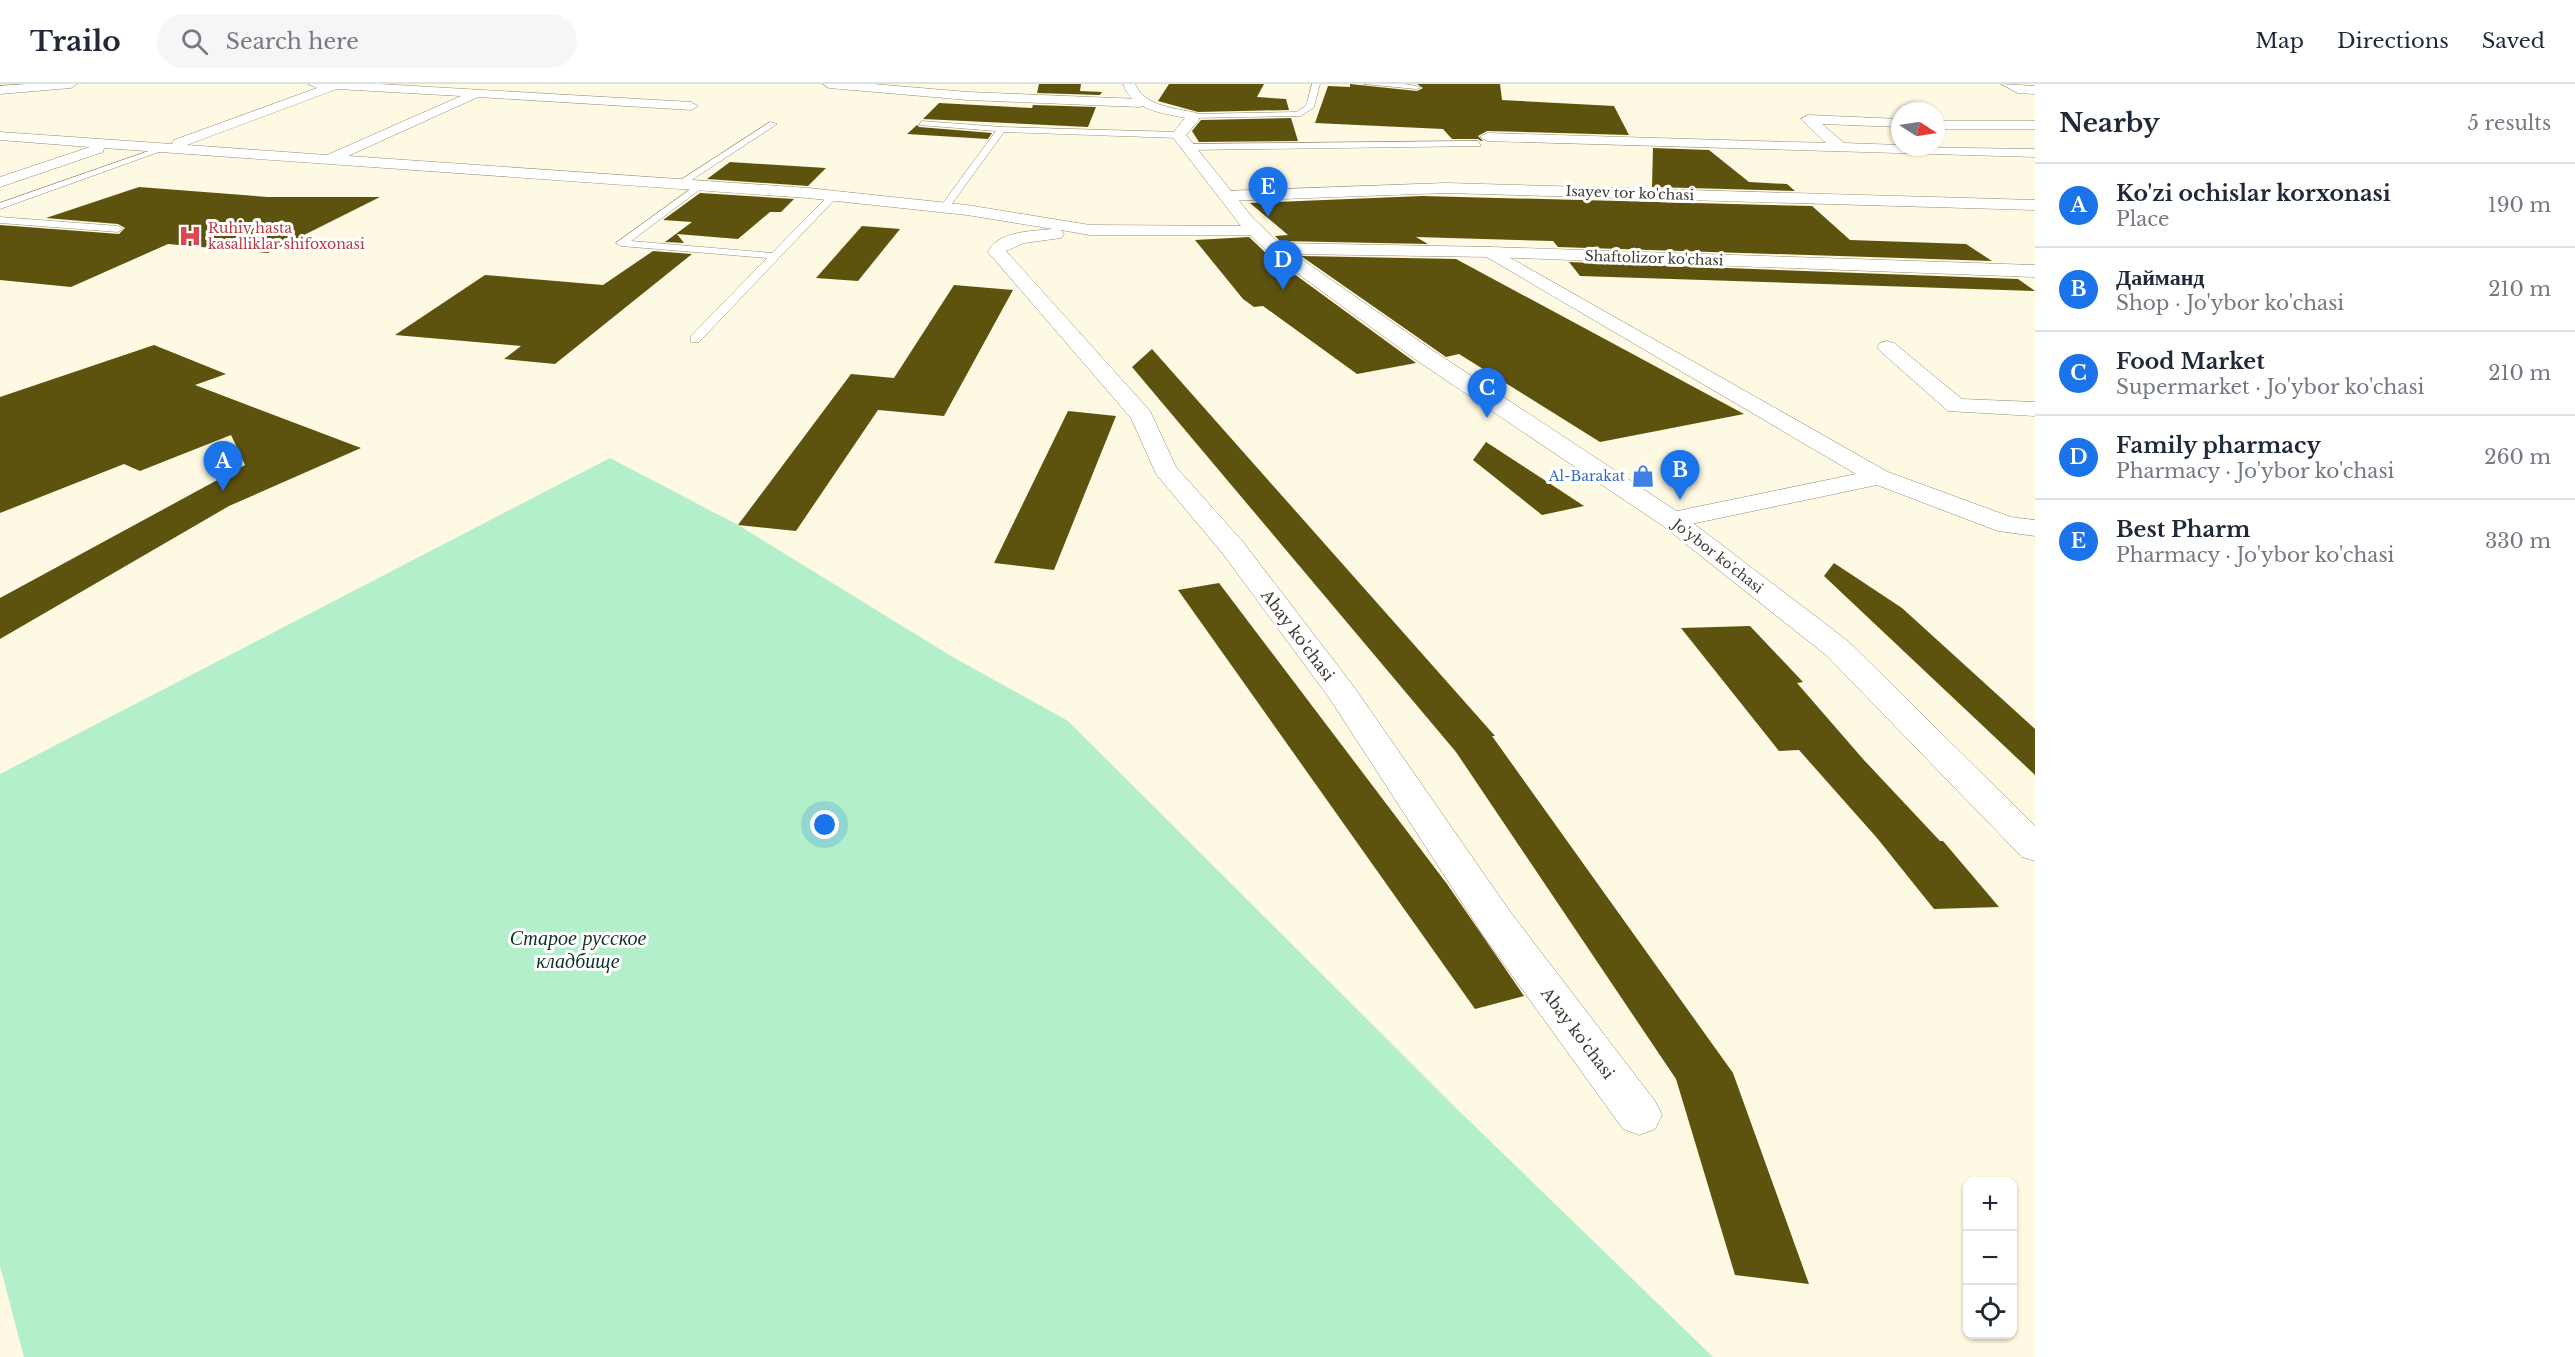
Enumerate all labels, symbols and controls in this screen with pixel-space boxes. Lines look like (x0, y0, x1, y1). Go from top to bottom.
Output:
search box (157, 14, 577, 68)
text: Trailo (30, 24, 121, 59)
icon: search (178, 25, 211, 58)
text: Search here (226, 28, 359, 55)
text: Map (2255, 28, 2304, 54)
text: Directions (2337, 28, 2449, 54)
text: Saved (2482, 28, 2545, 54)
north arrow (1891, 102, 1945, 156)
text: Nearby (2059, 107, 2160, 139)
text: 5 results (2468, 111, 2551, 135)
pin: E (1248, 168, 1288, 217)
text: Ko'zi ochislar korxonasi (2116, 180, 2391, 207)
street label: Isayev tor ko'chasi (1565, 182, 1695, 204)
text: A (2070, 193, 2087, 217)
text: 190 m (2488, 193, 2551, 217)
text: Place (2116, 207, 2170, 231)
place label: Ruhiy hasta kasalliklar shifoxonasi (208, 219, 365, 253)
hospital icon: Ruhiy hasta kasalliklar shifoxonasi (177, 223, 203, 249)
pin: D (1264, 240, 1302, 290)
street label: Shaftolizor ko'chasi (1584, 247, 1724, 269)
text: Дайманд (2116, 264, 2204, 291)
text: B (2071, 277, 2086, 301)
text: 210 m (2488, 277, 2551, 301)
text: Shop · Jo'ybor ko'chasi (2116, 291, 2344, 315)
text: Food Market (2116, 348, 2265, 375)
text: C (2070, 361, 2087, 385)
text: 210 m (2488, 361, 2551, 385)
pin: C (1468, 368, 1506, 418)
text: Supermarket · Jo'ybor ko'chasi (2116, 375, 2424, 399)
text: Family pharmacy (2116, 432, 2321, 459)
pin: A (204, 442, 242, 491)
text: D (2069, 445, 2088, 469)
text: 260 m (2484, 445, 2551, 469)
pin: B (1660, 450, 1700, 500)
text: Pharmacy · Jo'ybor ko'chasi (2116, 459, 2394, 483)
shop icon: Al-Barakat (1630, 463, 1656, 489)
place label: Al-Barakat (1548, 467, 1626, 485)
street label: Jo'ybor ko'chasi (1667, 514, 1767, 597)
text: Best Pharm (2116, 516, 2250, 543)
text: E (2071, 529, 2086, 553)
text: 330 m (2485, 529, 2551, 553)
text: Pharmacy · Jo'ybor ko'chasi (2116, 543, 2394, 567)
street label: Abay ko'chasi (1257, 585, 1339, 685)
your location (810, 810, 839, 839)
park label: Старое русское кладбище (510, 926, 646, 973)
street label: Abay ko'chasi (1537, 983, 1619, 1083)
map controls (1963, 1177, 2017, 1339)
button: + (1963, 1177, 2017, 1231)
button: − (1963, 1231, 2017, 1285)
button: locate (1963, 1285, 2017, 1339)

